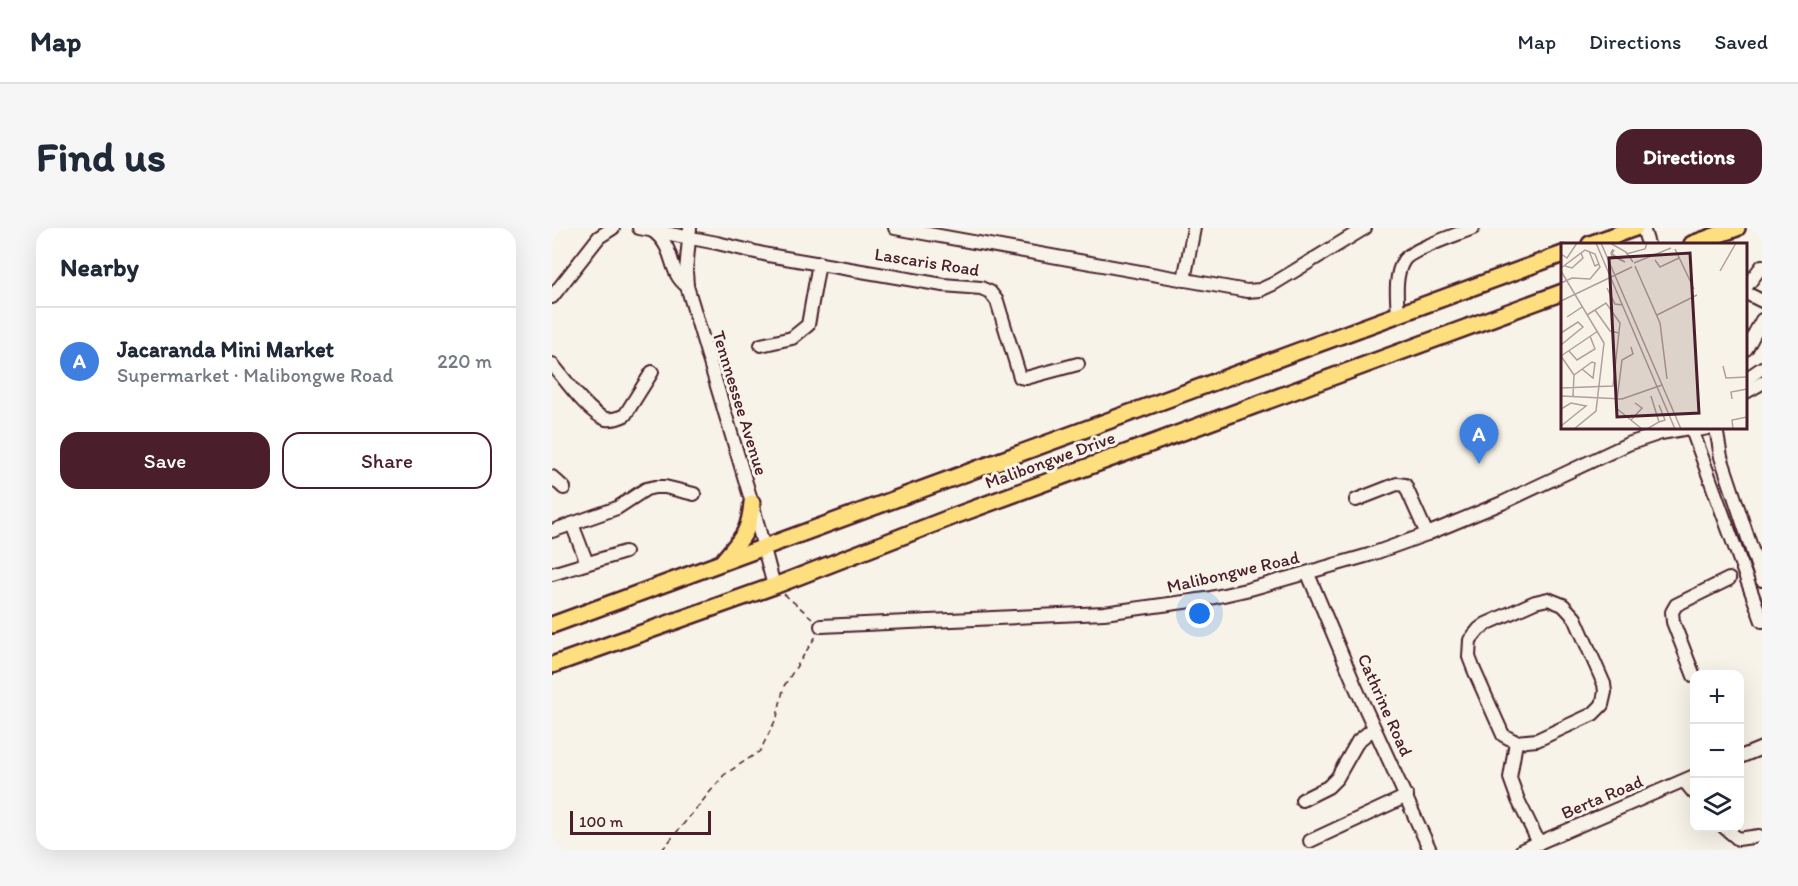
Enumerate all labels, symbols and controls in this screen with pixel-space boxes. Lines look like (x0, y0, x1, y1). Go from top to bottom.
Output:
text: Map (30, 24, 81, 58)
text: Map (1518, 29, 1556, 54)
text: Directions (1589, 29, 1681, 54)
text: Saved (1714, 29, 1768, 54)
button: Directions (1616, 129, 1762, 184)
text: Find us (36, 131, 166, 182)
street label: Lascaris Road (873, 243, 981, 281)
inset map (1561, 243, 1747, 429)
text: Nearby (60, 251, 139, 283)
street label: Tennnessee Avenue (708, 328, 772, 478)
text: Jacaranda Mini Market (117, 336, 334, 363)
text: A (73, 349, 86, 373)
text: 220 m (437, 349, 492, 373)
text: Supermarket · Malibongwe Road (117, 363, 393, 387)
pin: A (1460, 414, 1498, 464)
street label: Malibongwe Drive (982, 426, 1118, 494)
button: Save (60, 432, 270, 489)
button: Share (282, 432, 492, 489)
street label: Malibongwe Road (1165, 546, 1302, 598)
your location (1185, 599, 1214, 628)
street label: Cathrine Road (1353, 650, 1418, 760)
map controls (1690, 670, 1744, 832)
button: + (1690, 670, 1744, 724)
button: − (1690, 724, 1744, 778)
street label: Berta Road (1558, 770, 1646, 824)
button: layers (1690, 778, 1744, 832)
scale bar (570, 808, 711, 836)
text: 100 m (579, 812, 623, 831)

